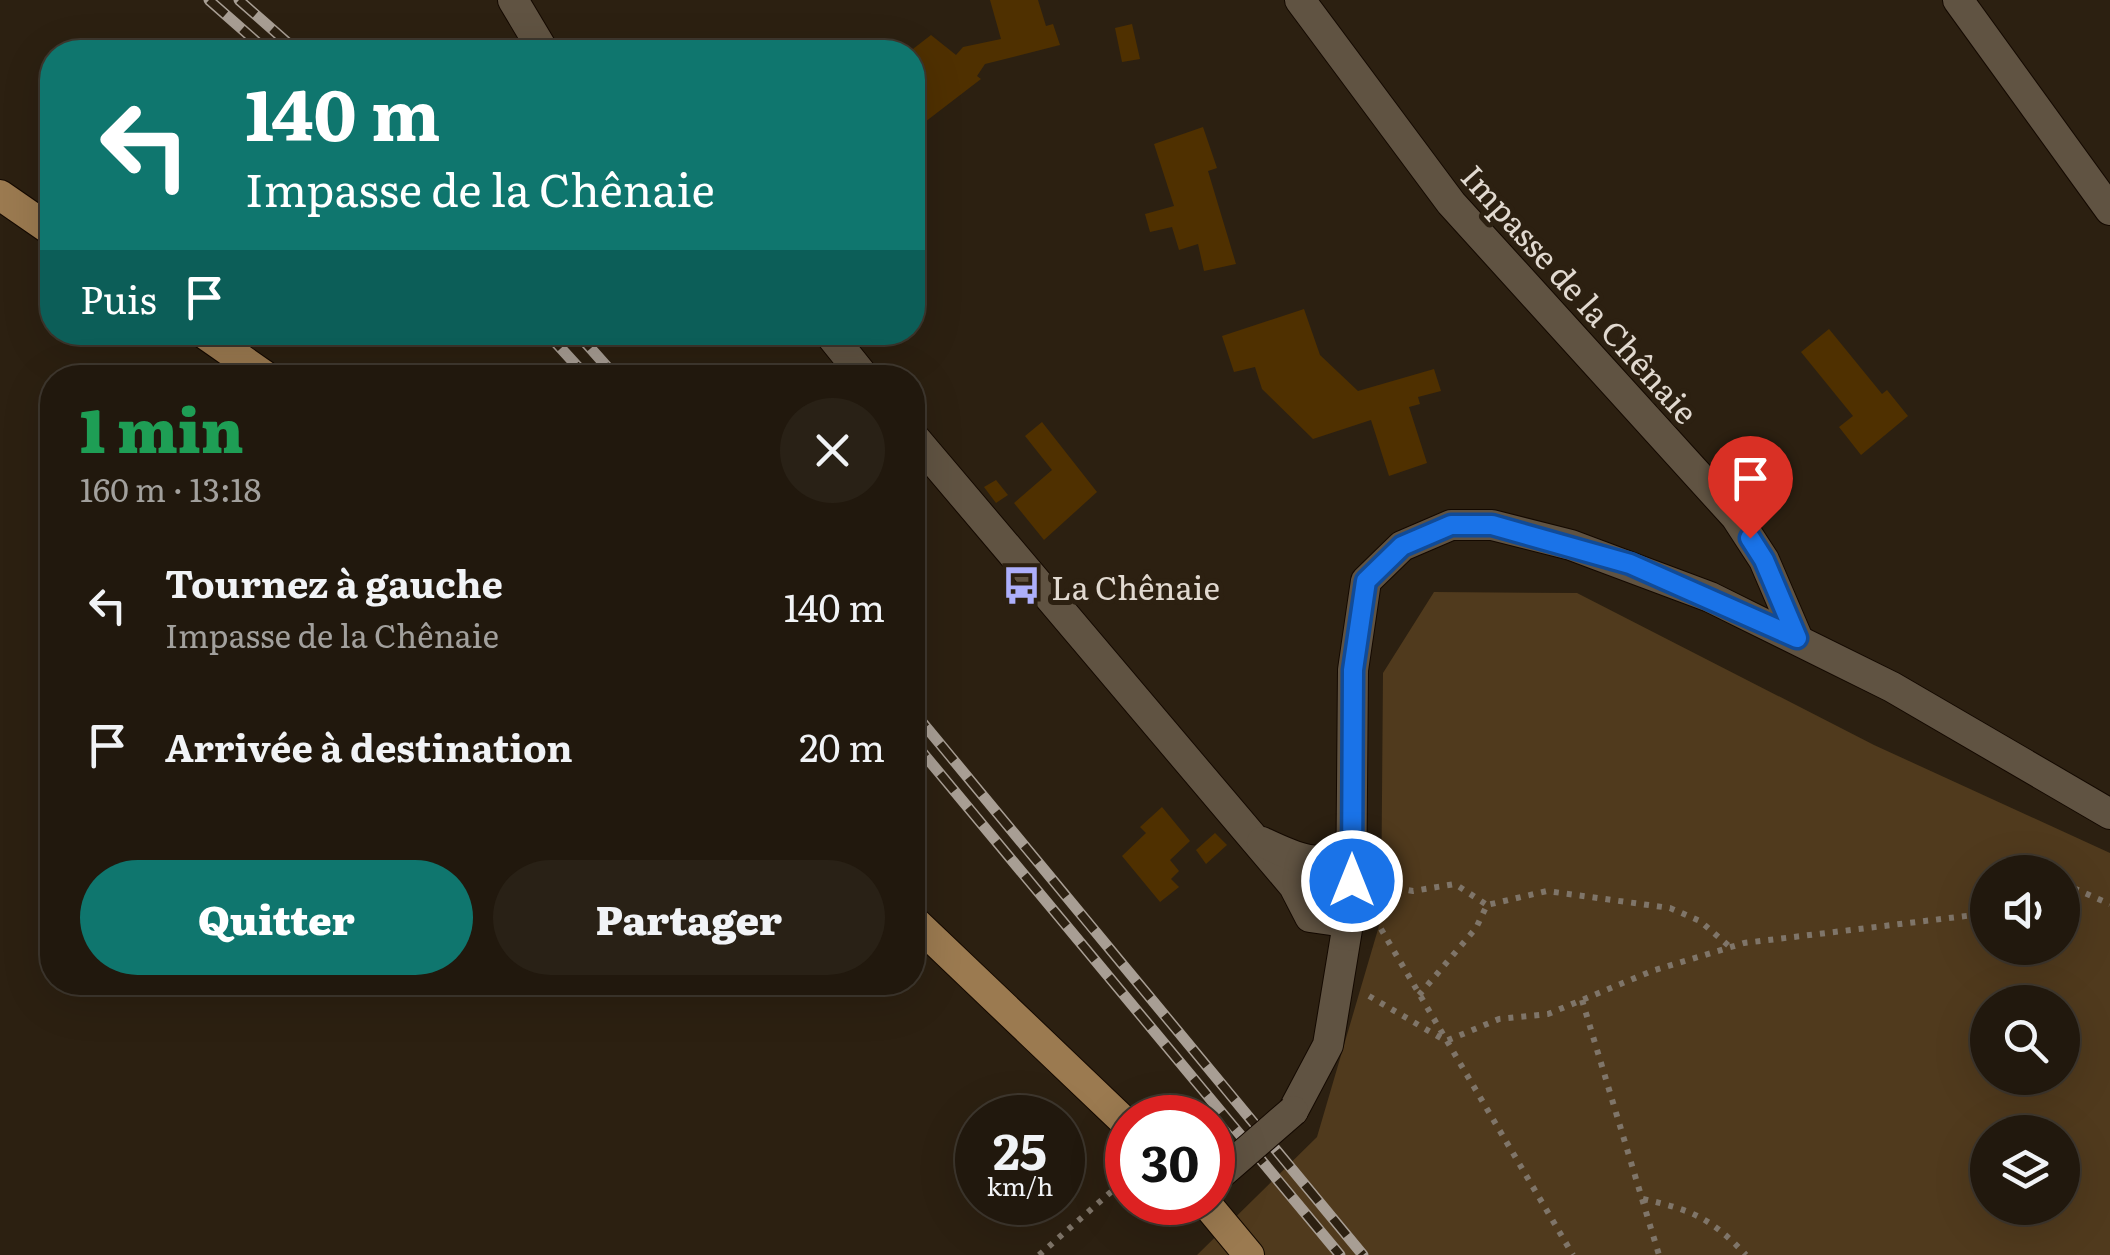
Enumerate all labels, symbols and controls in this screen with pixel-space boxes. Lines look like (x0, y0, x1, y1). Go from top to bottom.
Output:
text: 140 m (245, 59, 440, 163)
icon: left (80, 80, 210, 210)
street label: Impasse de la Chênaie (1451, 153, 1711, 433)
text: Impasse de la Chênaie (245, 154, 715, 221)
text: Puis (80, 269, 157, 326)
icon: arrive (177, 270, 232, 325)
text: 1 min (80, 382, 244, 471)
button: close (780, 398, 885, 503)
pin (1708, 436, 1793, 539)
icon: arrive (1723, 451, 1778, 506)
text: 160 m · 13:18 (80, 464, 261, 512)
text: Tournez à gauche (165, 553, 503, 610)
place label: La Chênaie (1051, 562, 1220, 610)
bus stop icon: La Chênaie (1000, 565, 1042, 607)
text: 140 m (784, 577, 885, 634)
icon: left (80, 578, 135, 633)
text: Impasse de la Chênaie (165, 610, 499, 658)
text: Arrivée à destination (165, 717, 573, 774)
text: 20 m (799, 717, 885, 774)
icon: arrive (80, 718, 135, 773)
position arrow (1300, 829, 1404, 933)
map controls (1970, 855, 2080, 1225)
button: sound (1970, 855, 2080, 965)
button: Quitter (80, 860, 473, 975)
button: Partager (493, 860, 885, 975)
button: search (1970, 985, 2080, 1095)
speed limit sign: 30 (1105, 1095, 1235, 1225)
text: 25 (993, 1111, 1047, 1185)
button: layers (1970, 1115, 2080, 1225)
text: km/h (987, 1167, 1053, 1204)

